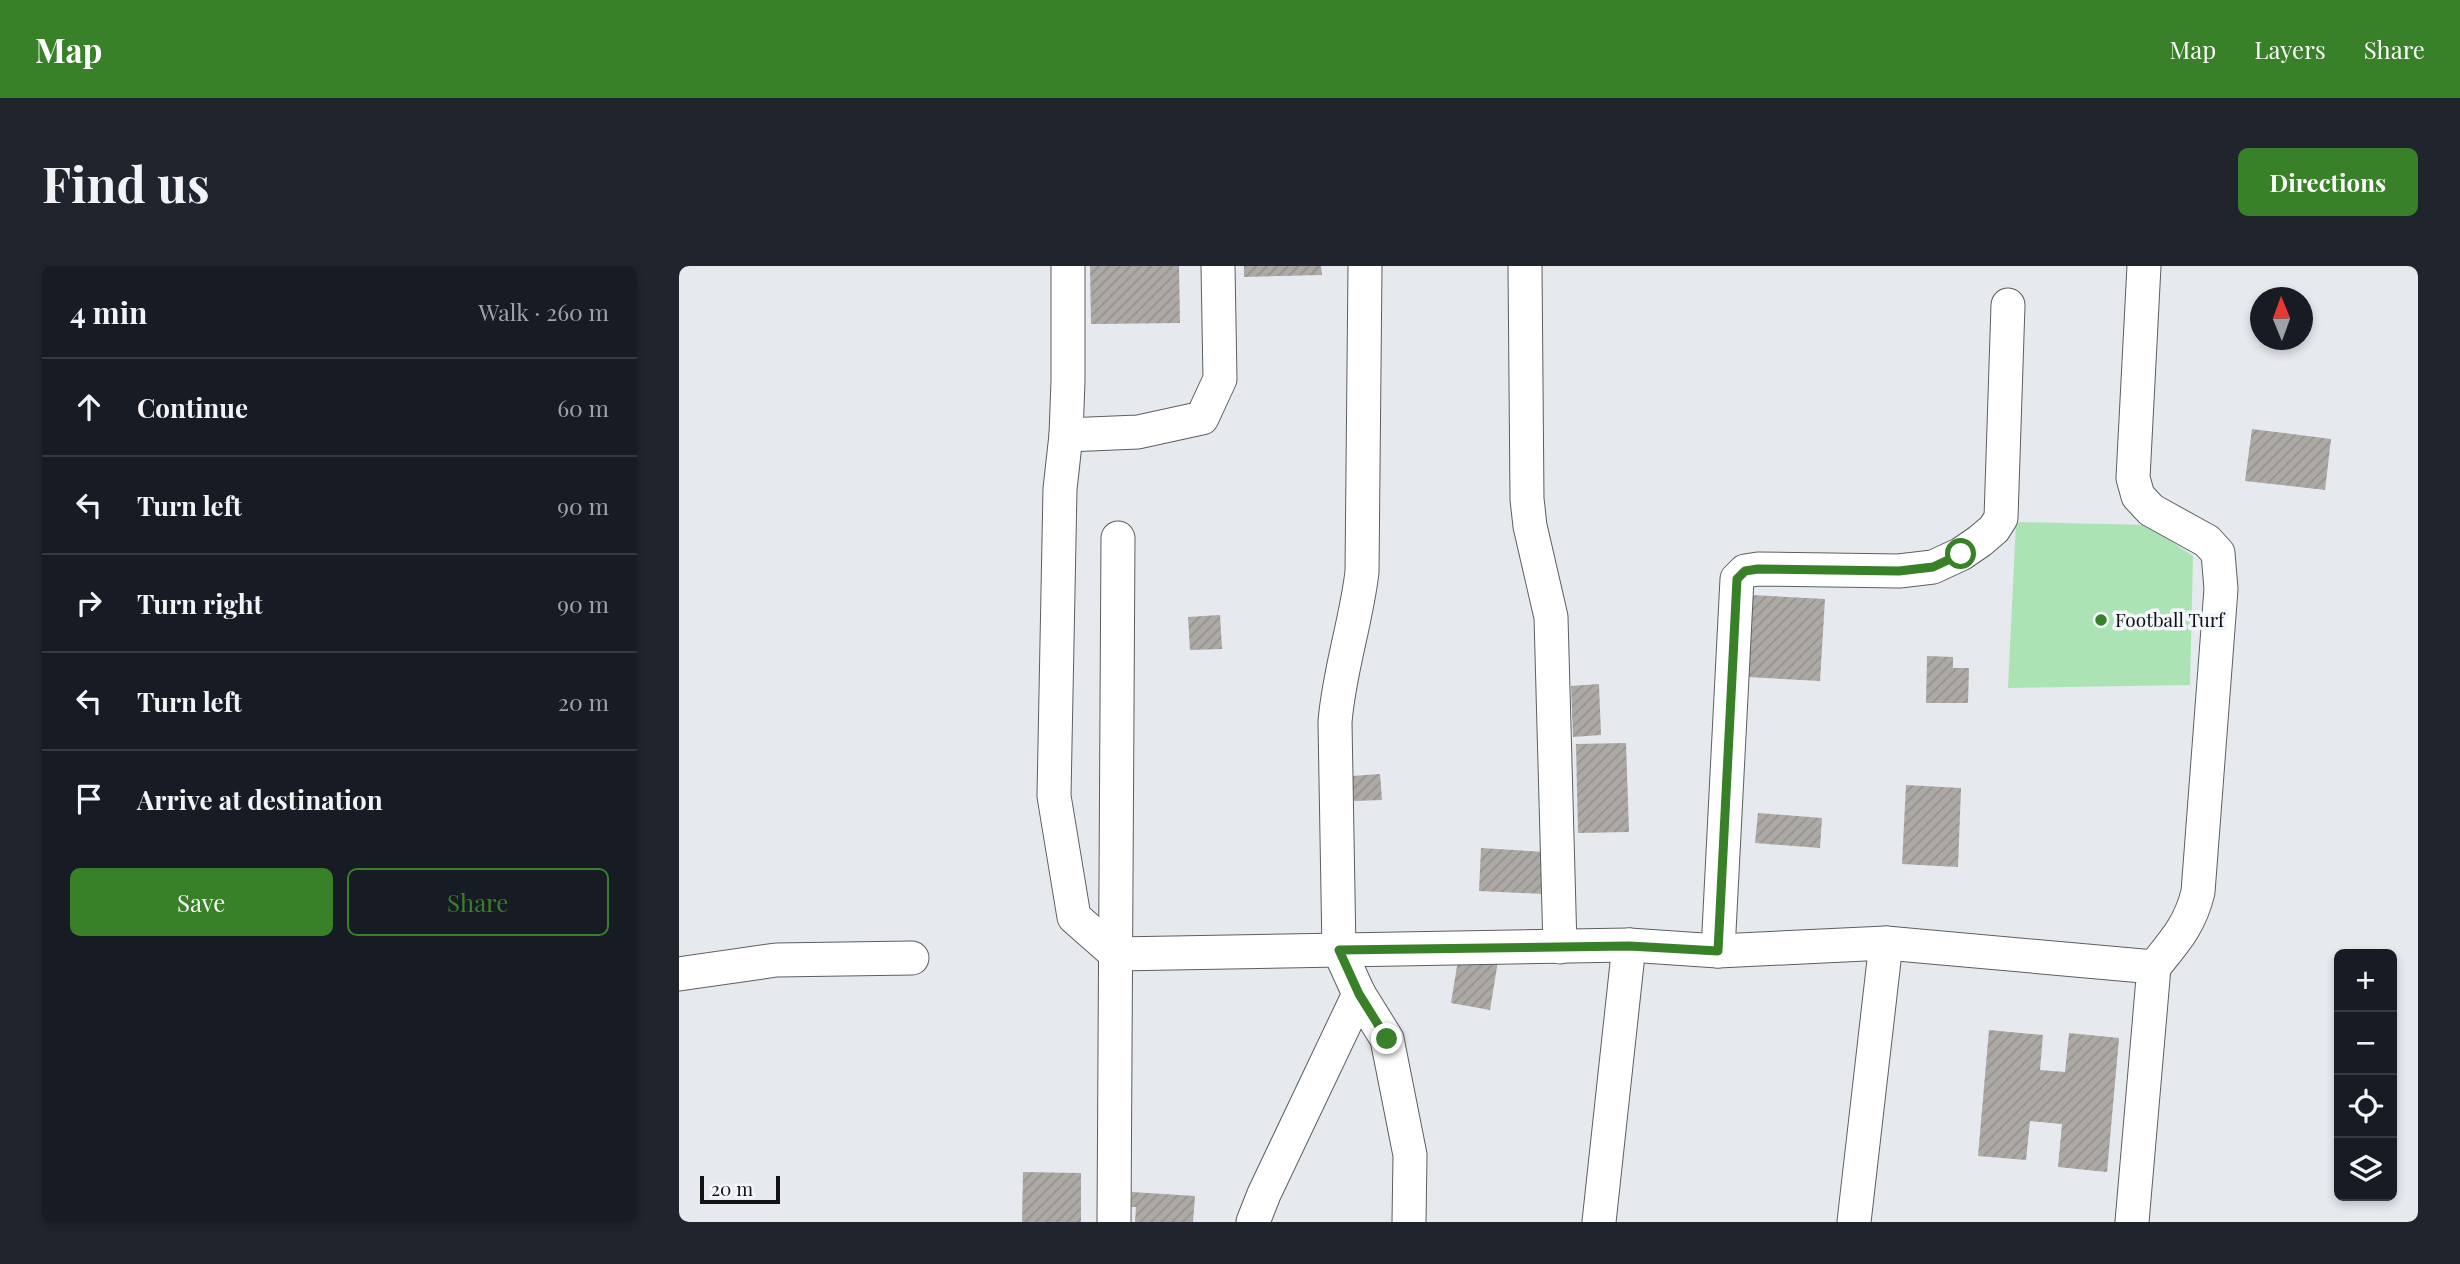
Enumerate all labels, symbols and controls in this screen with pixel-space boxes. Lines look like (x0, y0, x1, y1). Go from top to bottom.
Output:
text: Map (35, 27, 102, 71)
text: Map (2170, 33, 2216, 65)
text: Layers (2254, 33, 2326, 65)
text: Share (2364, 33, 2425, 65)
button: Directions (2238, 148, 2418, 216)
text: Find us (42, 150, 210, 215)
north arrow (2250, 287, 2313, 350)
text: 4 min (70, 292, 148, 332)
text: Walk · 260 m (479, 296, 609, 327)
icon: ahead (70, 388, 108, 426)
text: Continue (137, 390, 248, 425)
text: 60 m (557, 392, 609, 423)
icon: left (70, 486, 108, 524)
text: Turn left (137, 488, 242, 523)
text: 90 m (557, 490, 609, 521)
route start (1945, 538, 1976, 569)
icon: right (70, 584, 108, 622)
text: Turn right (137, 586, 263, 621)
text: 90 m (557, 588, 609, 619)
place label: Football Turf (2115, 606, 2226, 632)
marker: Football Turf (2093, 612, 2109, 628)
icon: left (70, 682, 108, 720)
text: Turn left (137, 684, 242, 719)
text: 20 m (558, 686, 609, 717)
icon: arrive (70, 780, 108, 818)
text: Arrive at destination (137, 782, 383, 817)
button: Save (70, 868, 333, 936)
button: Share (347, 868, 609, 936)
map controls (2334, 949, 2397, 1201)
button: + (2334, 949, 2397, 1012)
button: − (2334, 1012, 2397, 1075)
route end (1371, 1023, 1402, 1054)
button: locate (2334, 1075, 2397, 1138)
button: layers (2334, 1138, 2397, 1201)
scale bar (700, 1173, 781, 1205)
text: 20 m (711, 1175, 753, 1201)

